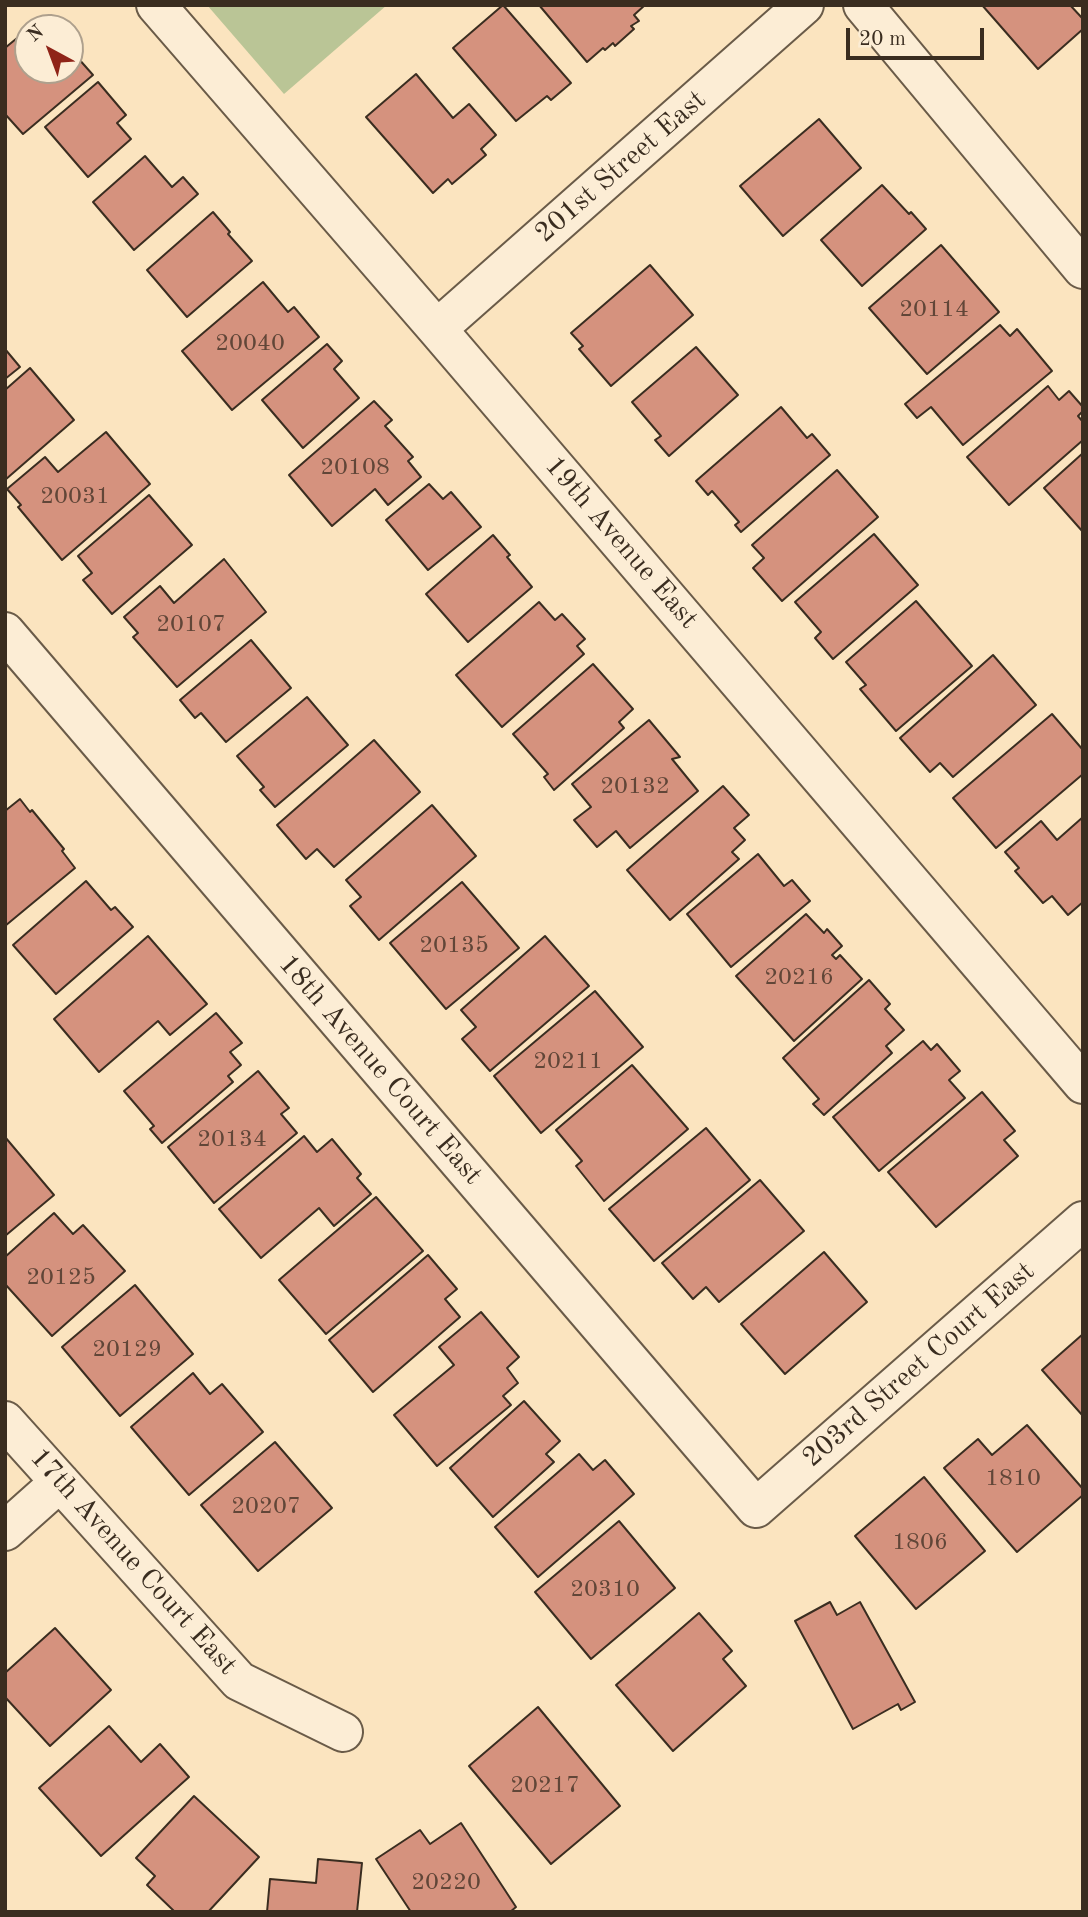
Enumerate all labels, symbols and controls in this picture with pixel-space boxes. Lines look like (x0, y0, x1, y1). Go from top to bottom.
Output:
north arrow (14, 14, 84, 84)
scale bar (850, 14, 988, 58)
text: N (24, 22, 48, 46)
text: 20 m (859, 29, 906, 50)
street label: 201st Street East (529, 84, 713, 250)
house number: 20114 (899, 296, 969, 324)
house number: 20040 (215, 330, 285, 358)
street label: 19th Avenue East (537, 450, 705, 636)
house number: 20108 (320, 454, 390, 482)
house number: 20031 (40, 483, 110, 511)
house number: 20107 (156, 611, 226, 639)
house number: 20132 (600, 773, 670, 801)
house number: 20135 (419, 932, 489, 960)
street label: 18th Avenue Court East (271, 948, 489, 1192)
house number: 20216 (764, 964, 834, 992)
house number: 20211 (533, 1048, 603, 1076)
house number: 20134 (197, 1126, 267, 1154)
street label: 203rd Street Court East (796, 1255, 1042, 1475)
house number: 20125 (26, 1264, 96, 1292)
house number: 20129 (92, 1336, 162, 1364)
street label: 17th Avenue Court East (22, 1442, 244, 1682)
house number: 1810 (985, 1465, 1041, 1493)
house number: 20207 (231, 1493, 301, 1521)
house number: 1806 (892, 1529, 948, 1557)
house number: 20310 (570, 1576, 640, 1604)
house number: 20217 (510, 1772, 580, 1800)
house number: 20220 (411, 1869, 481, 1897)

